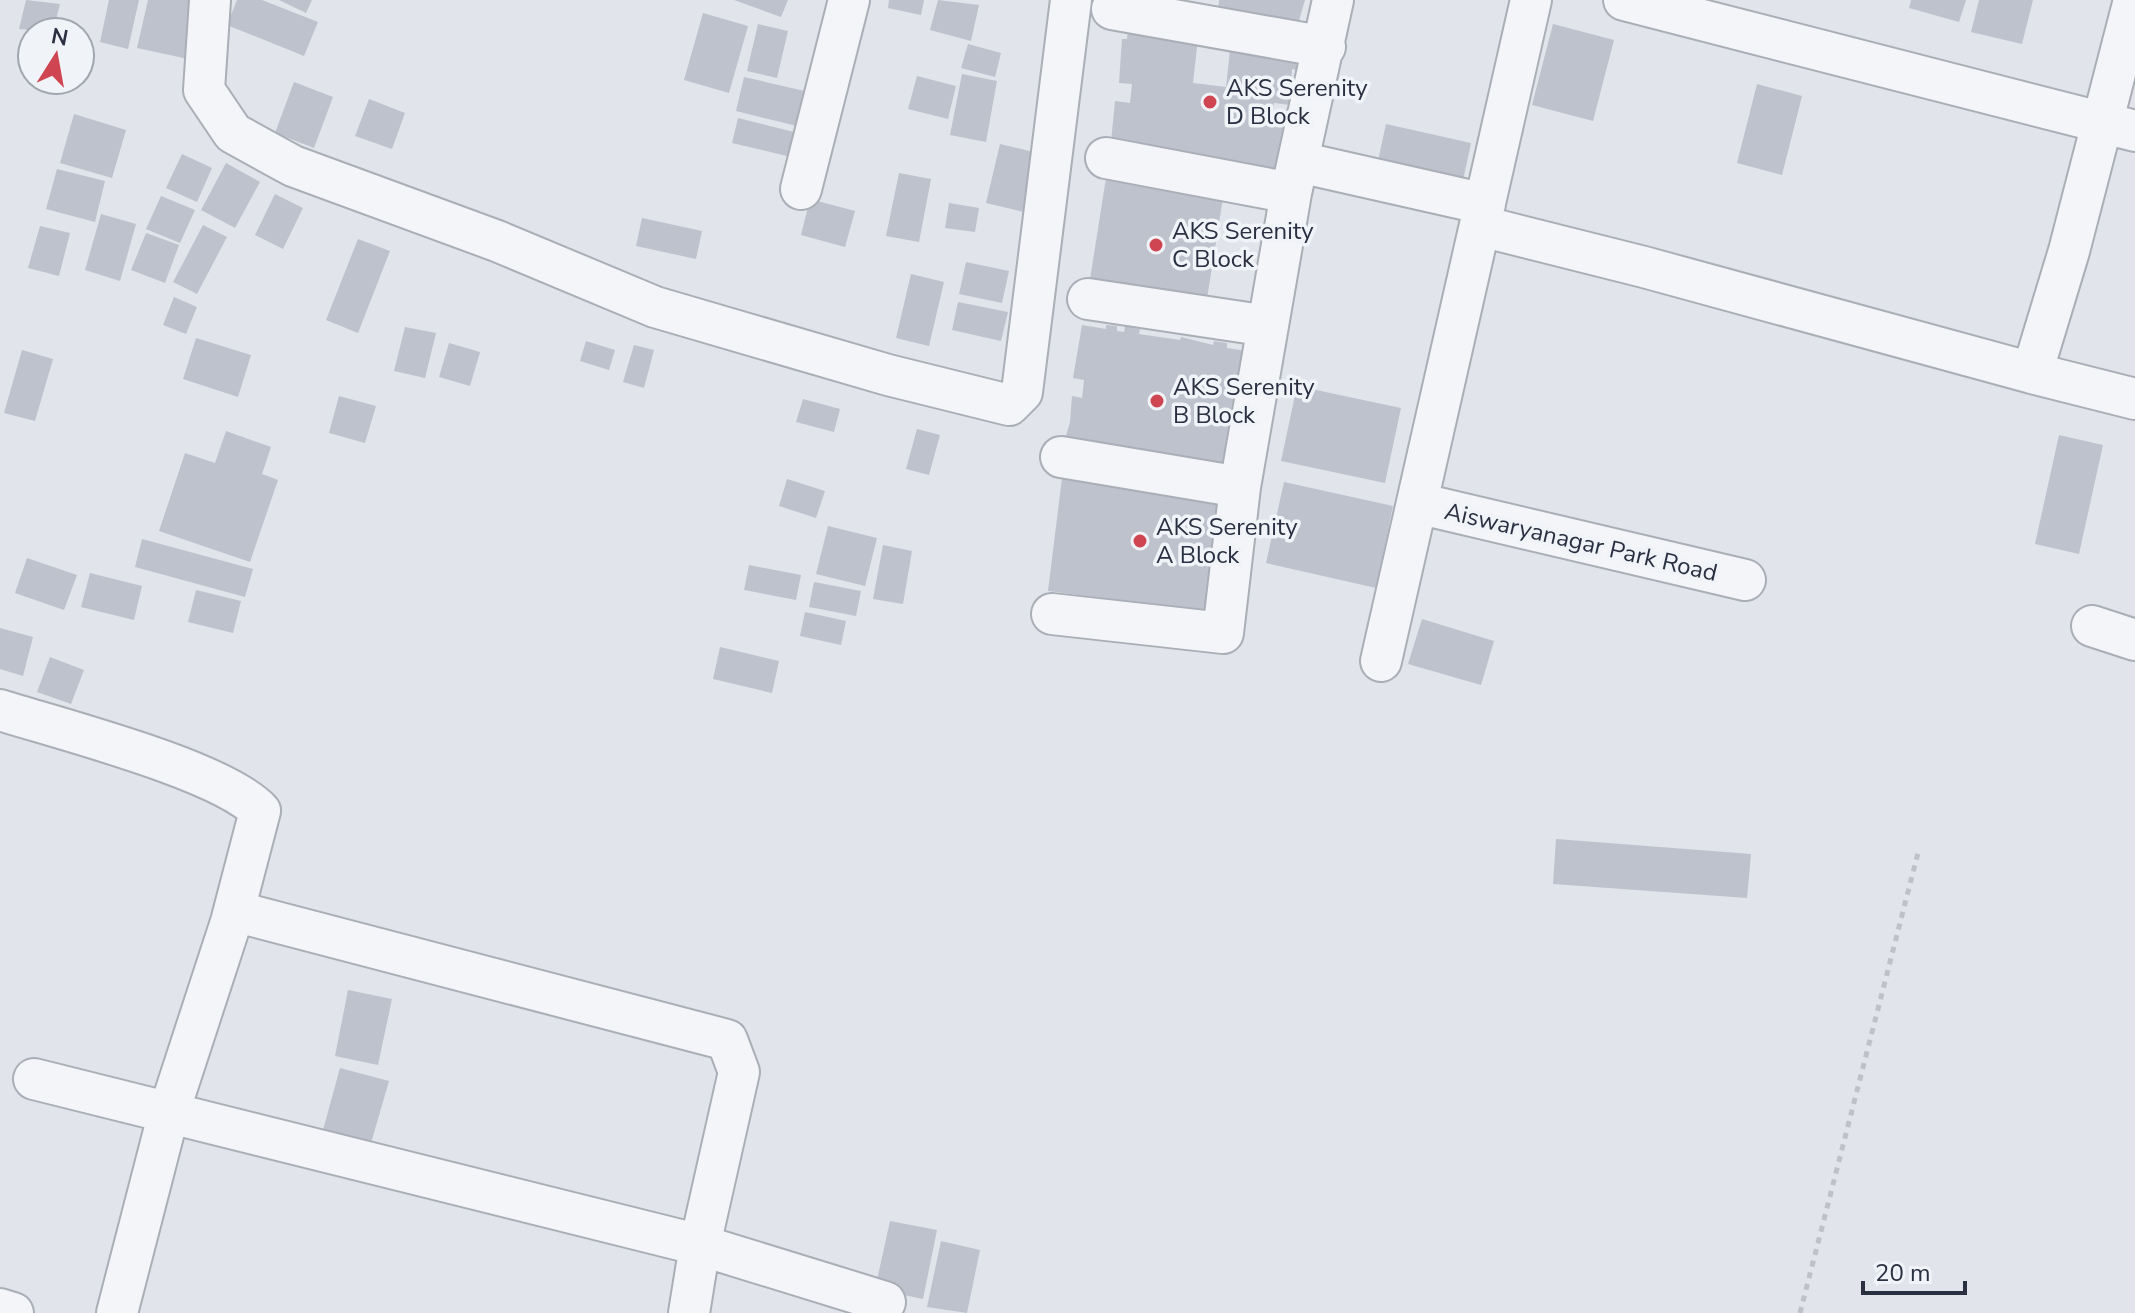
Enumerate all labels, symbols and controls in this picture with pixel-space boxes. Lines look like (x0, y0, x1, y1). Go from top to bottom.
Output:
north arrow (16, 16, 96, 96)
text: N (49, 21, 71, 54)
place label: AKS Serenity D Block (1226, 72, 1368, 132)
marker: AKS Serenity D Block (1201, 93, 1219, 111)
place label: AKS Serenity C Block (1172, 215, 1314, 275)
marker: AKS Serenity C Block (1147, 236, 1165, 254)
place label: AKS Serenity B Block (1173, 371, 1315, 431)
marker: AKS Serenity B Block (1148, 392, 1166, 410)
street label: Aiswaryanagar Park Road (1441, 495, 1721, 589)
place label: AKS Serenity A Block (1156, 511, 1298, 571)
marker: AKS Serenity A Block (1131, 532, 1149, 550)
scale bar (1863, 1245, 1965, 1295)
text: 20 m (1875, 1257, 1931, 1289)

